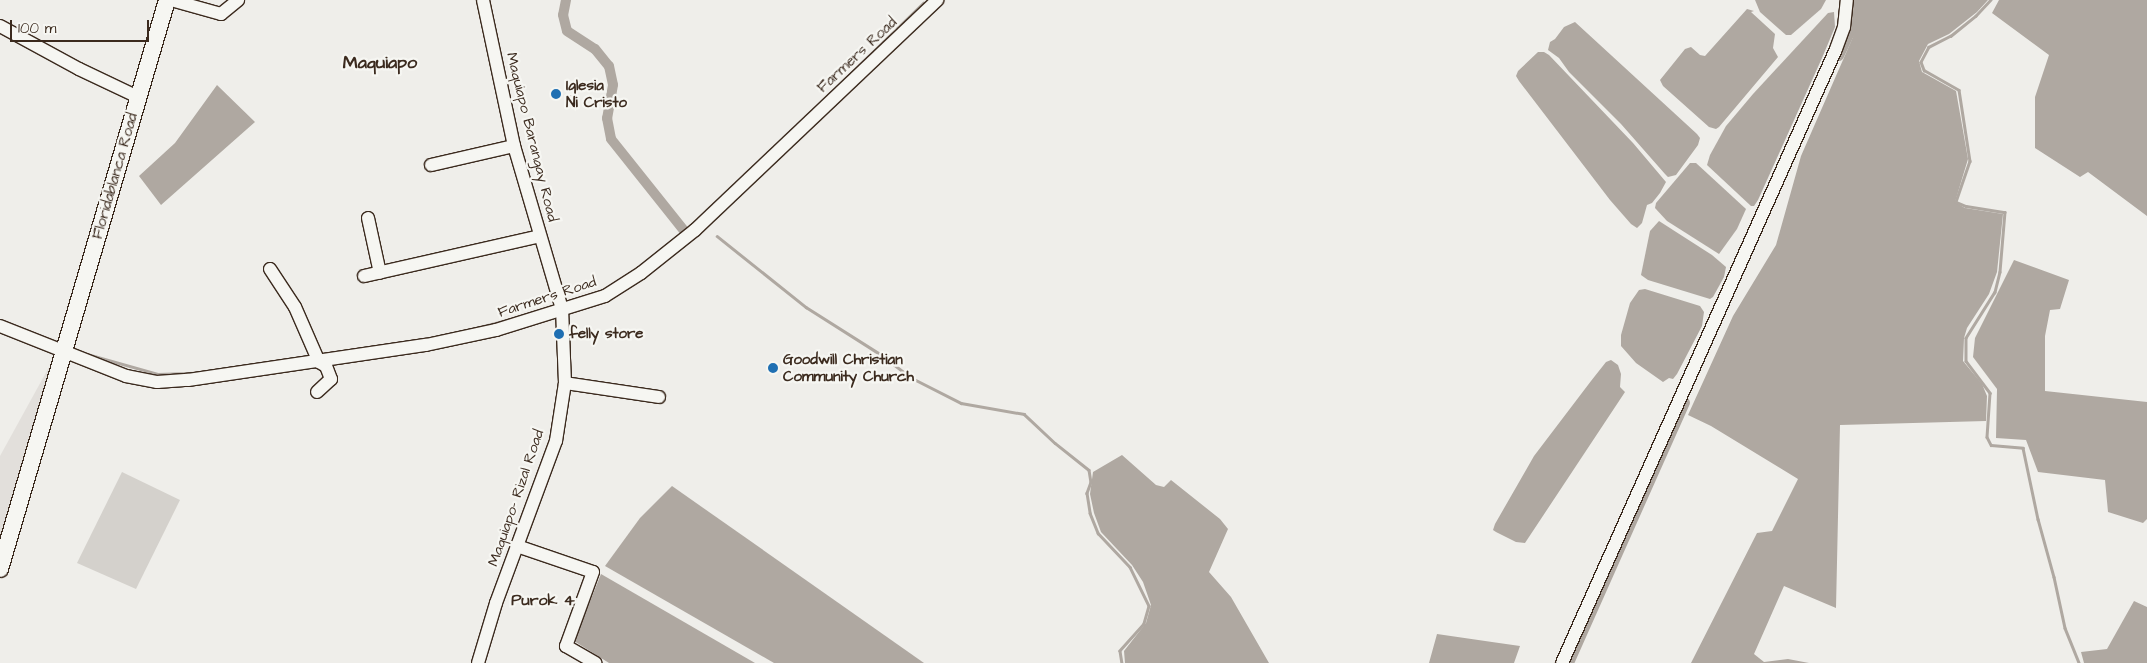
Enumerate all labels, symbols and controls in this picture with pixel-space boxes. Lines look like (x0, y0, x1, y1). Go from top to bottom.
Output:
scale bar (12, 10, 151, 42)
street label: Farmers Road (813, 14, 901, 96)
text: 100 m (18, 18, 57, 39)
street label: Maquiapo Barangay Road (502, 50, 562, 224)
district label: Maquiapo (343, 52, 417, 74)
place label: Iglesia Ni Cristo (566, 76, 627, 111)
marker: Iglesia Ni Cristo (550, 88, 562, 100)
street label: Floridablanca Road (88, 111, 142, 241)
street label: Farmers Road (496, 273, 598, 321)
place label: felly store (569, 325, 643, 343)
marker: felly store (553, 328, 565, 340)
place label: Goodwill Christian Community Church (783, 350, 914, 385)
marker: Goodwill Christian Community Church (767, 362, 779, 374)
street label: Maquiapo- Rizal Road (484, 427, 548, 569)
district label: Purok 4 (511, 590, 575, 610)

